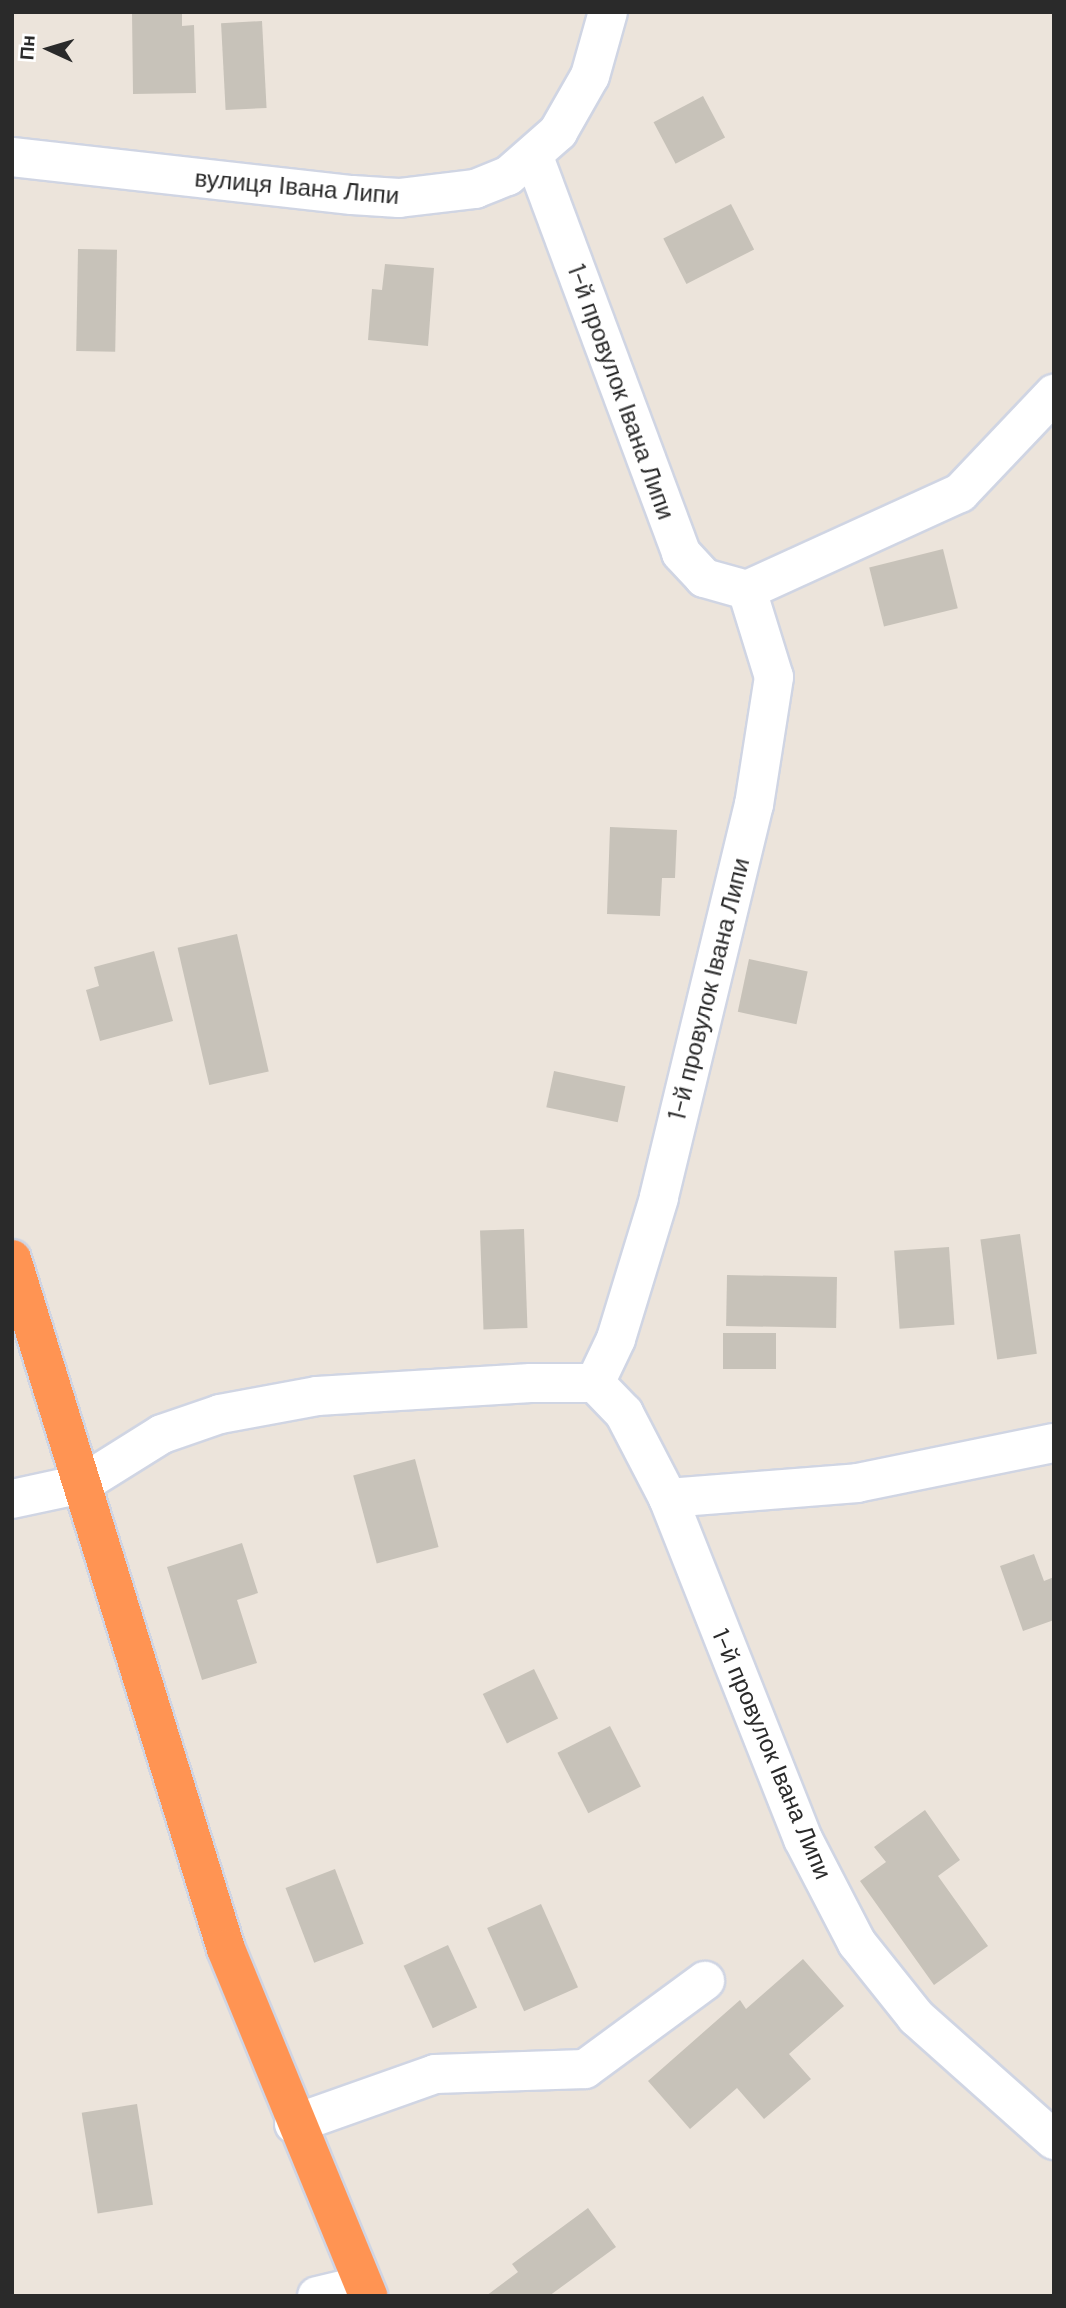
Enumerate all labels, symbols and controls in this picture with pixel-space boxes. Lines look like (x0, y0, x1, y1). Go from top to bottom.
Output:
north arrow (14, 14, 84, 84)
text: Пн (14, 34, 41, 61)
street label: вулиця Івана Липи (193, 164, 401, 210)
street label: 1-й провулок Івана Липи (561, 261, 681, 523)
street label: 1-й провулок Івана Липи (662, 855, 756, 1123)
street label: 1-й провулок Івана Липи (706, 1624, 838, 1884)

